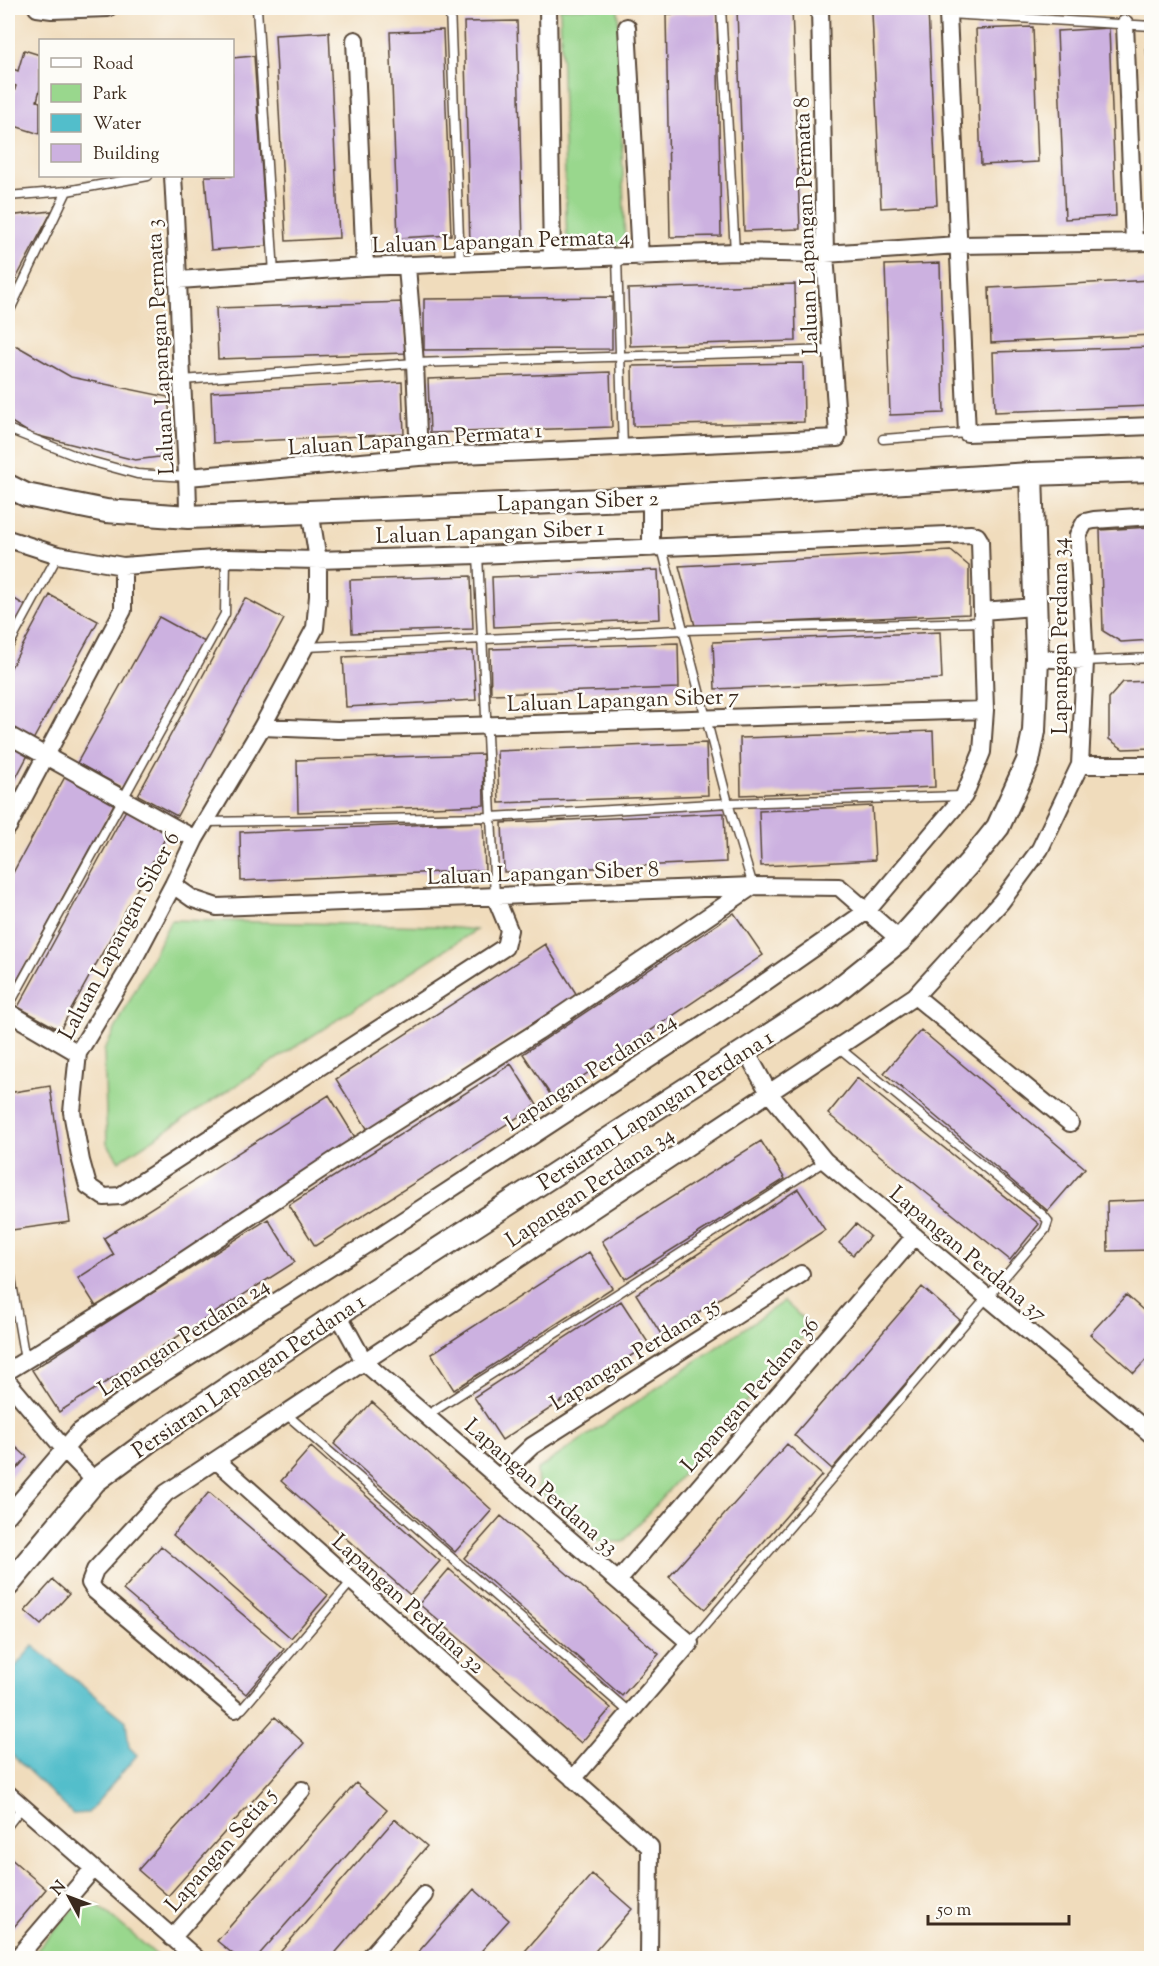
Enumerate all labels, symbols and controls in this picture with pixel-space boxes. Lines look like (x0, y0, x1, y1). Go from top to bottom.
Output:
legend (39, 39, 234, 177)
text: Road (93, 52, 133, 78)
text: Park (93, 82, 128, 108)
street label: Laluan Lapangan Permata 8 (788, 96, 828, 355)
text: Water (93, 112, 142, 138)
text: Building (93, 142, 159, 168)
street label: Laluan Lapangan Permata 3 (139, 218, 185, 476)
street label: Laluan Lapangan Permata 4 (371, 223, 631, 263)
street label: Laluan Lapangan Permata 1 (287, 416, 544, 466)
street label: Lapangan Siber 2 (497, 484, 659, 522)
street label: Laluan Lapangan Siber 1 (375, 514, 605, 554)
street label: Lapangan Perdana 34 (1046, 537, 1078, 735)
street label: Laluan Lapangan Siber 7 (507, 682, 740, 722)
street label: Laluan Lapangan Siber 6 (52, 826, 189, 1046)
street label: Laluan Lapangan Siber 8 (427, 855, 660, 895)
street label: Lapangan Perdana 24 (500, 1006, 684, 1141)
street label: Persiaran Lapangan Perdana 1 (532, 1023, 781, 1200)
street label: Lapangan Perdana 34 (500, 1120, 681, 1257)
street label: Lapangan Perdana 37 (881, 1180, 1053, 1331)
street label: Lapangan Perdana 24 (93, 1271, 277, 1406)
street label: Persiaran Lapangan Perdana 1 (127, 1287, 373, 1468)
street label: Lapangan Perdana 35 (545, 1290, 727, 1420)
street label: Lapangan Perdana 36 (675, 1311, 828, 1481)
street label: Lapangan Perdana 33 (456, 1412, 624, 1564)
street label: Lapangan Perdana 32 (323, 1528, 491, 1683)
street label: Lapangan Setia 5 (159, 1781, 286, 1920)
north arrow (39, 1867, 99, 1927)
text: N (47, 1876, 73, 1901)
scale bar (928, 1888, 1069, 1926)
text: 50 m (936, 1898, 972, 1924)

